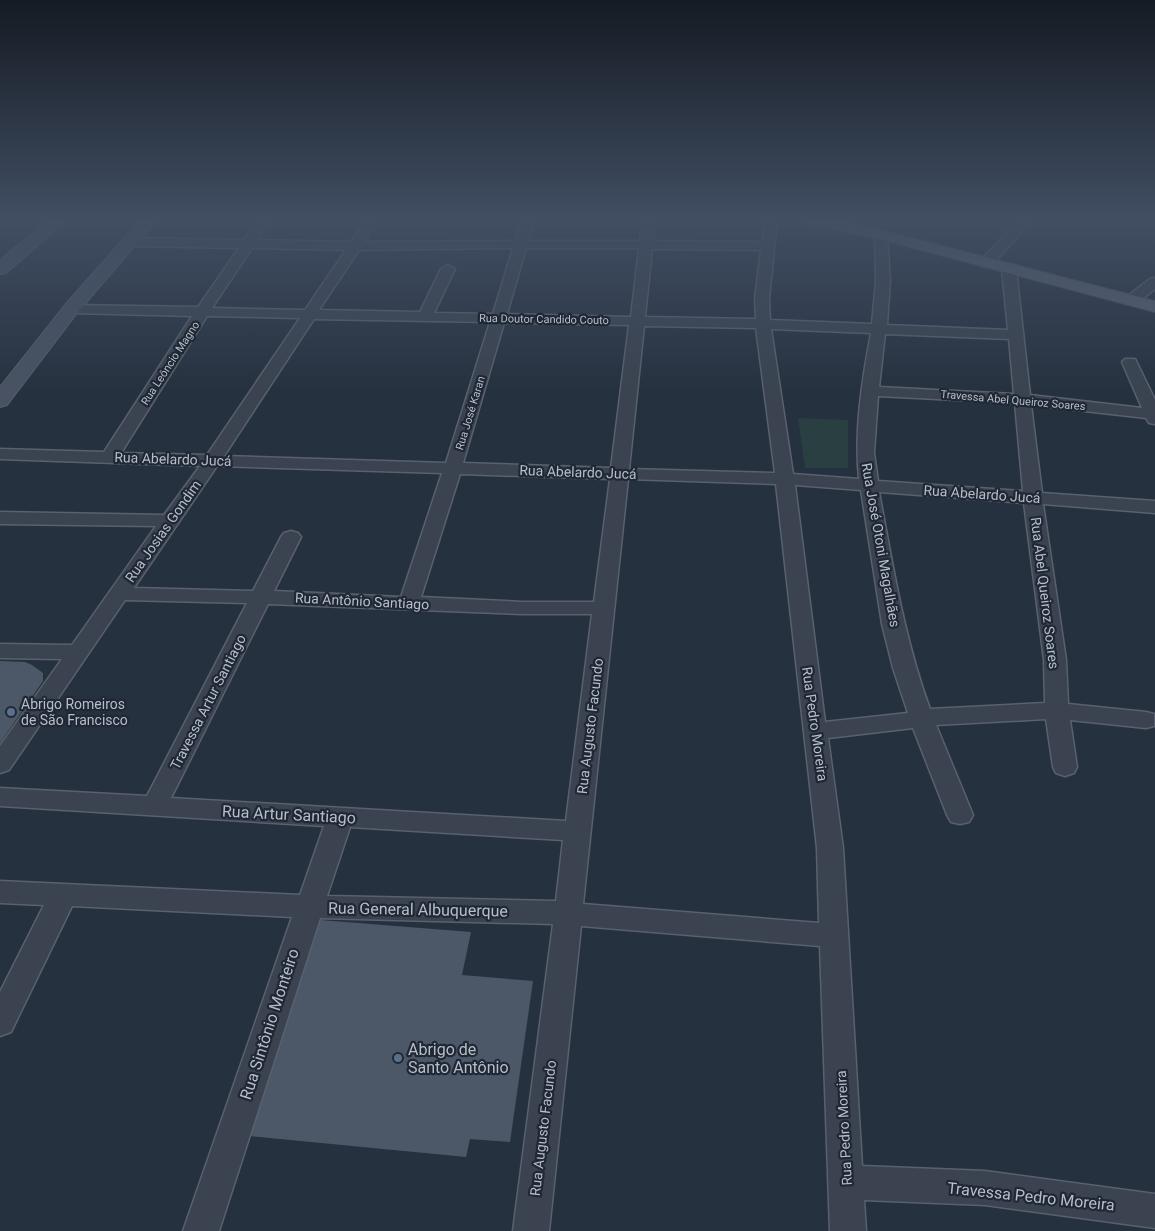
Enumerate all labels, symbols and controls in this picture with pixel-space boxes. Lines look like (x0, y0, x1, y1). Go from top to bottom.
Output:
street label: Rua Doutor Candido Couto (479, 312, 609, 327)
street label: Rua Leôncio Magno (138, 319, 202, 408)
street label: Rua José Karan (453, 375, 488, 452)
street label: Travessa Abel Queiroz Soares (940, 388, 1086, 413)
street label: Rua Abelardo Jucá (114, 449, 232, 469)
street label: Rua Abelardo Jucá (519, 462, 637, 482)
street label: Rua José Otoni Magalhães (859, 462, 903, 628)
street label: Rua Josias Gondim (122, 477, 204, 585)
street label: Rua Abelardo Jucá (923, 482, 1041, 506)
street label: Rua Abel Queiroz Soares (1028, 516, 1062, 670)
street label: Rua Antônio Santiago (294, 589, 430, 613)
street label: Travessa Artur Santiago (167, 632, 249, 772)
street label: Rua Augusto Facundo (574, 657, 606, 795)
street label: Rua Pedro Moreira (799, 666, 831, 782)
place label: Abrigo Romeiros de São Francisco (21, 696, 128, 728)
marker: Abrigo Romeiros de São Francisco (5, 706, 17, 718)
street label: Rua Artur Santiago (222, 802, 356, 827)
street label: Rua General Albuquerque (328, 898, 508, 921)
street label: Rua Sintônio Monteiro (236, 946, 303, 1102)
place label: Abrigo de Santo Antônio (408, 1040, 509, 1077)
marker: Abrigo de Santo Antônio (392, 1052, 404, 1064)
street label: Rua Augusto Facundo (527, 1059, 559, 1197)
street label: Rua Pedro Moreira (833, 1070, 855, 1186)
street label: Travessa Pedro Moreira (946, 1178, 1116, 1215)

